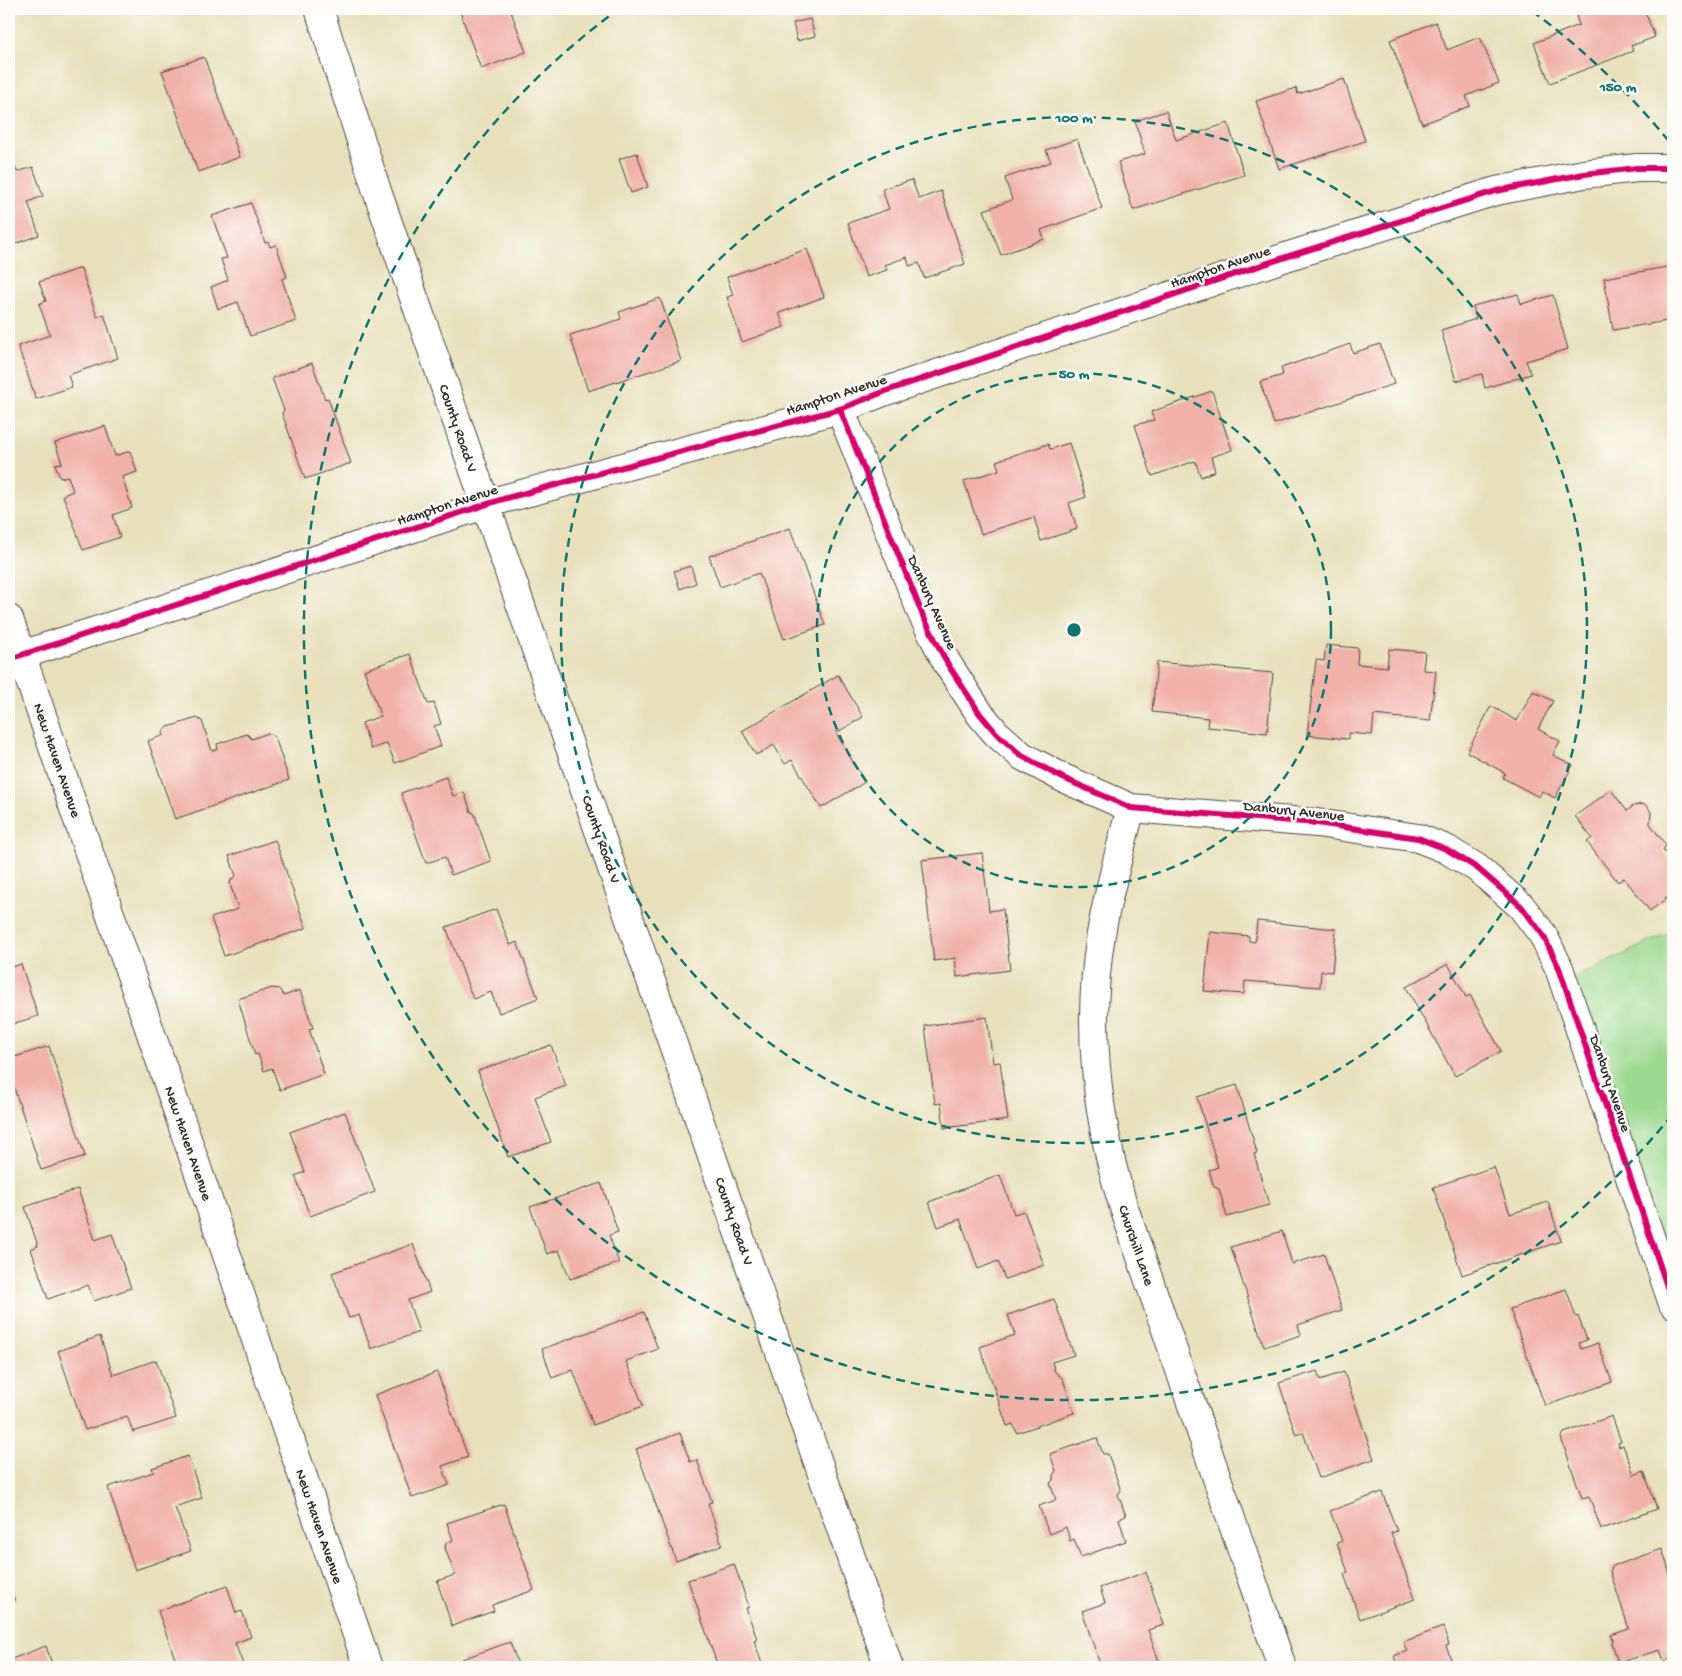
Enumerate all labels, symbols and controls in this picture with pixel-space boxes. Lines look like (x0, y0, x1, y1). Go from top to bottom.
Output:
text: 150 m (1599, 79, 1637, 97)
text: 100 m (1054, 110, 1093, 128)
street label: Hampton Avenue (1168, 242, 1273, 293)
text: 50 m (1059, 366, 1090, 384)
street label: Hampton Avenue (784, 371, 889, 421)
street label: County Road V (434, 382, 481, 475)
street label: Hampton Avenue (395, 481, 500, 531)
street label: Danbury Avenue (902, 552, 960, 653)
centre of rings (1065, 621, 1083, 639)
street label: New Haven Avenue (28, 701, 84, 820)
street label: County Road V (577, 793, 624, 886)
street label: Danbury Avenue (1241, 798, 1345, 826)
street label: Danbury Avenue (1584, 1032, 1634, 1135)
street label: New Haven Avenue (159, 1084, 215, 1203)
street label: County Road V (710, 1175, 757, 1268)
street label: Churchill Lane (1113, 1203, 1157, 1288)
street label: New Haven Avenue (290, 1467, 346, 1586)

